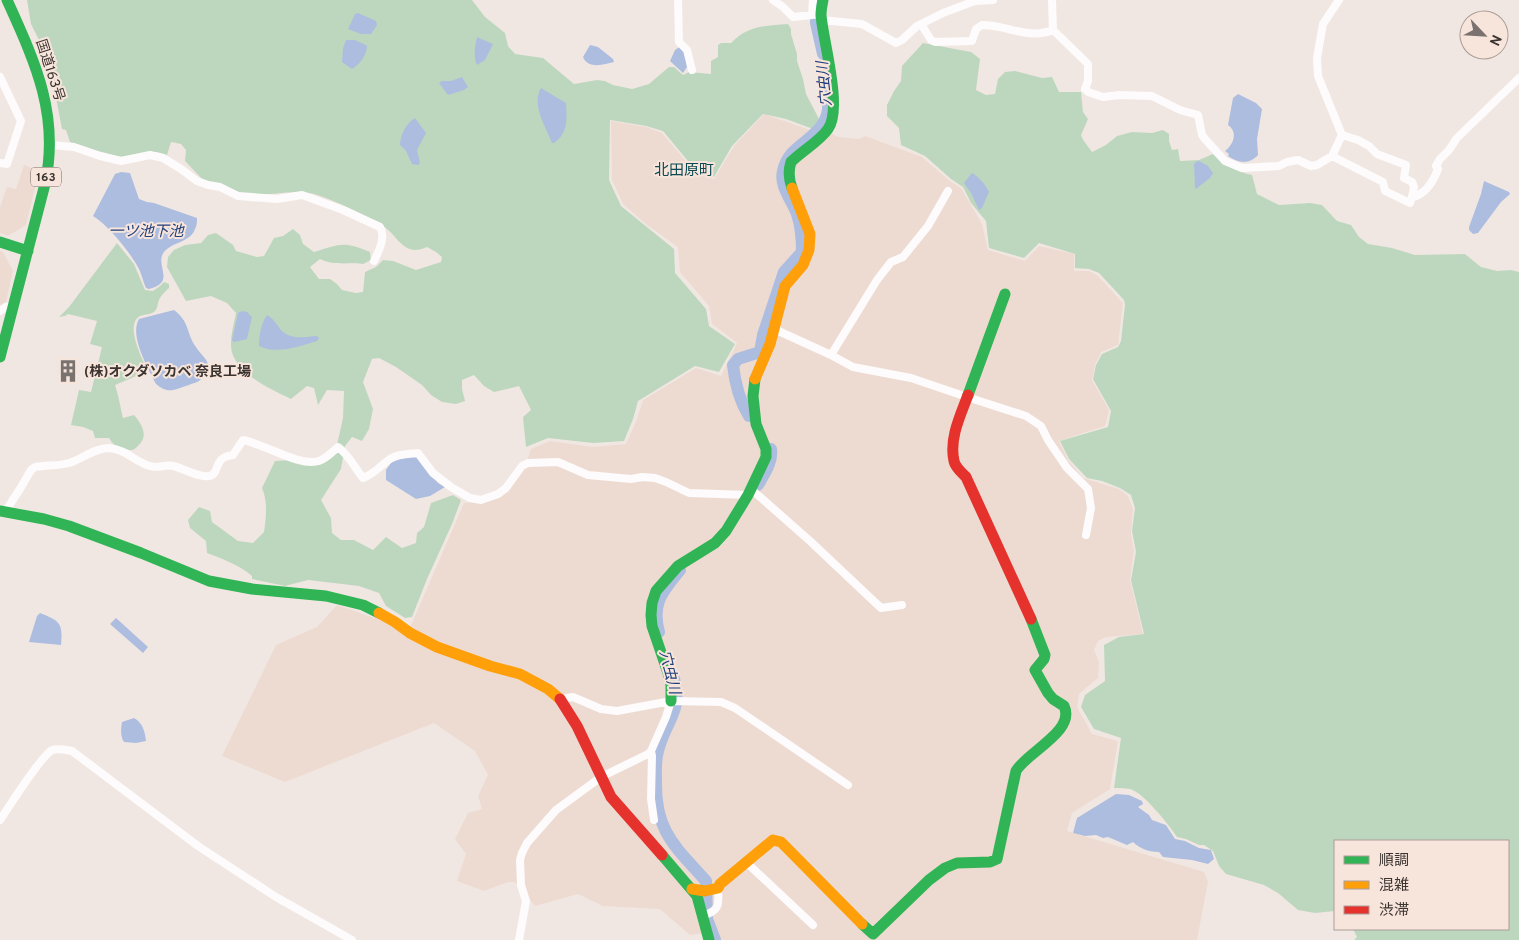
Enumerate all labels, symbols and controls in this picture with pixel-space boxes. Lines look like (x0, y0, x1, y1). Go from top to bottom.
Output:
north arrow (1459, 10, 1509, 60)
text: N (1485, 32, 1504, 48)
street label: 国道163号 (32, 37, 68, 104)
water label: 穴虫川 (814, 59, 837, 107)
district label: 北田原町 (654, 161, 714, 181)
road number: 163 (31, 168, 61, 186)
water label: 一ツ池下池 (108, 223, 185, 242)
building icon: (株)オクダソカベ 奈良工場 (55, 358, 81, 384)
place label: (株)オクダソカベ 奈良工場 (84, 363, 251, 381)
water label: 穴虫川 (654, 648, 684, 698)
legend (1334, 840, 1509, 930)
text: 順調 (1379, 852, 1409, 871)
text: 混雑 (1379, 877, 1409, 896)
text: 渋滞 (1379, 902, 1409, 921)

